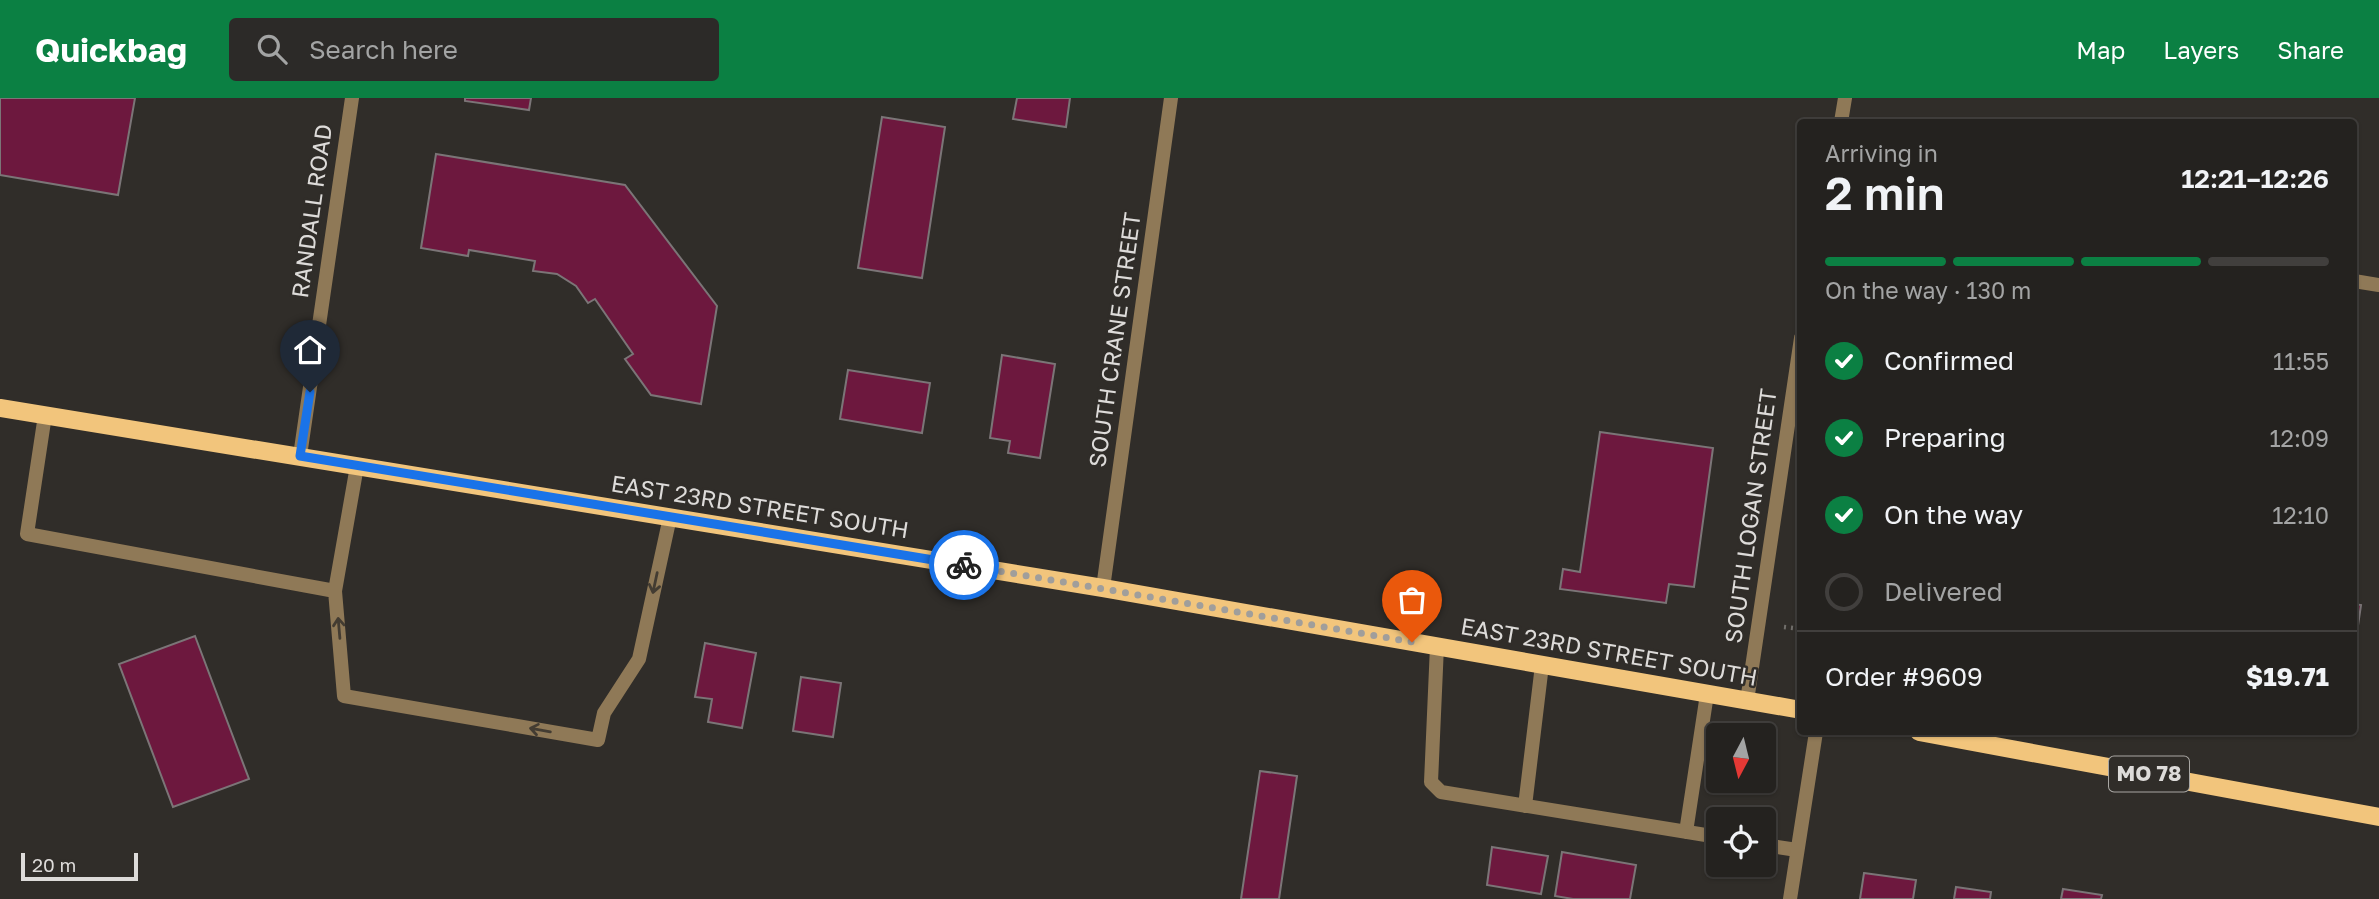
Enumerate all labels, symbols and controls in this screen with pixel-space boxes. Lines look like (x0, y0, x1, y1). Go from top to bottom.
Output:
search box (229, 18, 719, 81)
text: Quickbag (35, 30, 187, 69)
icon: search (253, 30, 291, 68)
text: Search here (309, 34, 458, 65)
text: Map (2076, 35, 2125, 64)
text: Layers (2163, 35, 2239, 64)
text: Share (2277, 35, 2344, 64)
street label: RANDALL ROAD (285, 122, 337, 300)
text: Arriving in (1825, 139, 1938, 167)
text: 12:21–12:26 (2181, 163, 2329, 194)
text: 2 min (1825, 165, 1945, 220)
street label: SOUTH CRANE STREET (1082, 211, 1146, 469)
text: On the way · 130 m (1825, 276, 2031, 304)
pin (280, 320, 340, 392)
icon: home (291, 331, 329, 369)
icon: check (1825, 342, 1863, 380)
text: Confirmed (1884, 345, 2014, 376)
text: 11:55 (2273, 347, 2329, 375)
street label: SOUTH LOGAN STREET (1718, 387, 1782, 645)
icon: check (1825, 419, 1863, 457)
text: Preparing (1884, 422, 2006, 453)
text: 12:09 (2269, 424, 2329, 452)
street label: EAST 23RD STREET SOUTH (609, 469, 911, 543)
icon: check (1825, 496, 1863, 534)
text: On the way (1884, 499, 2023, 530)
text: 12:10 (2272, 501, 2329, 529)
courier (929, 530, 999, 600)
icon: bike (945, 546, 983, 584)
pin (1382, 570, 1442, 642)
one-way arrow (648, 571, 662, 594)
text: Delivered (1884, 576, 2003, 607)
icon: bag (1393, 581, 1431, 619)
street label: EAST 23RD STREET SOUTH (1459, 611, 1760, 691)
one-way arrow (332, 617, 345, 640)
text: Order #9609 (1825, 661, 1983, 692)
text: $19.71 (2246, 661, 2329, 692)
one-way arrow (529, 723, 552, 736)
north arrow (1706, 723, 1776, 793)
map controls (1706, 723, 1776, 877)
road number: MO 78 (2109, 756, 2189, 792)
button: locate (1706, 807, 1776, 877)
scale bar (21, 850, 138, 882)
text: 20 m (32, 853, 76, 876)

